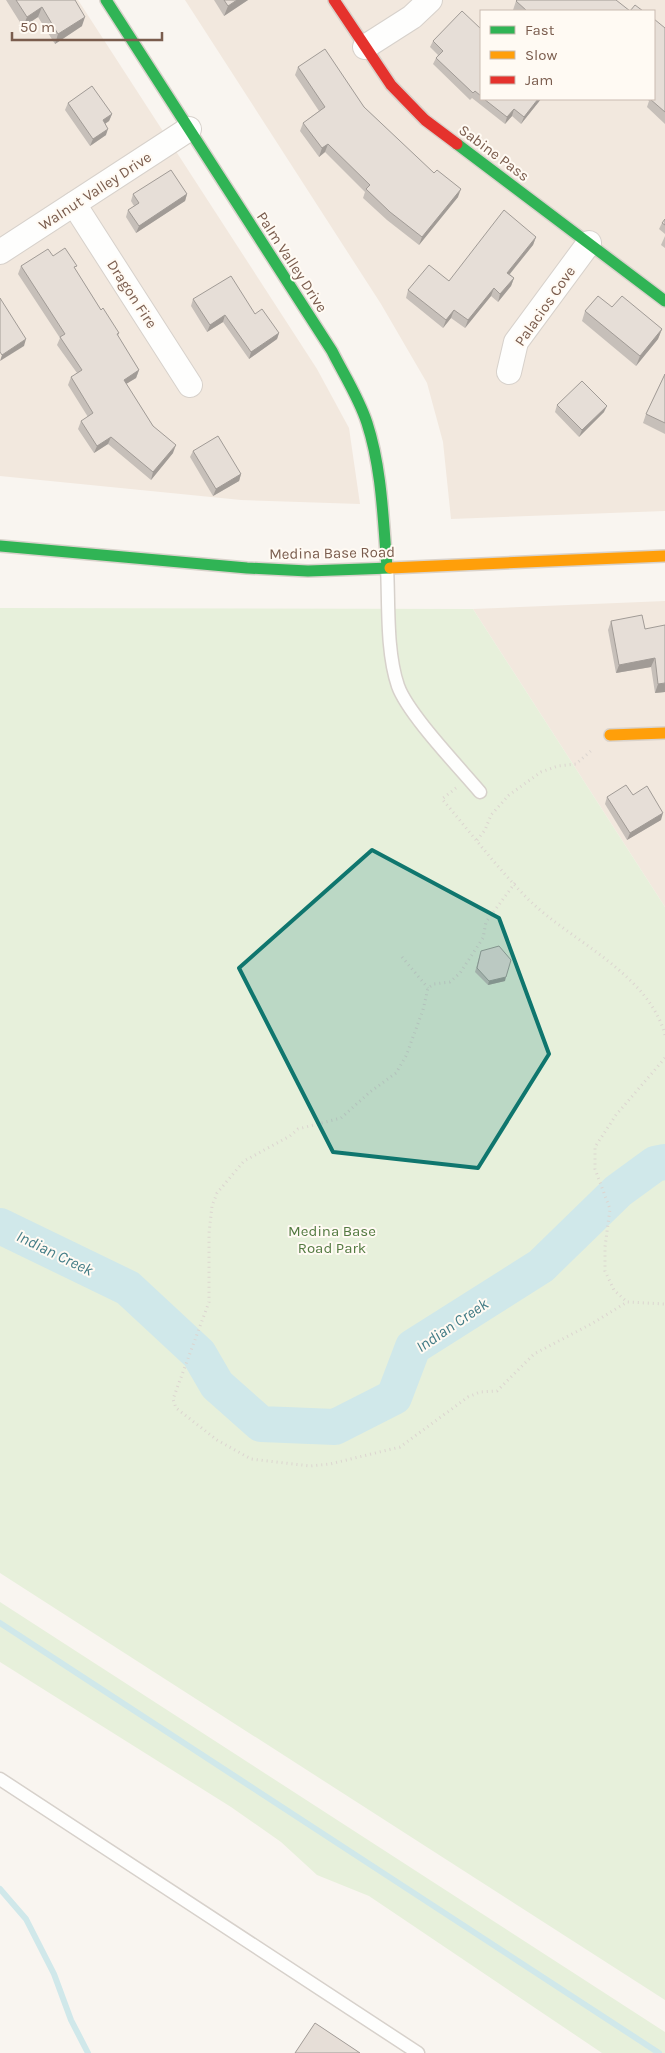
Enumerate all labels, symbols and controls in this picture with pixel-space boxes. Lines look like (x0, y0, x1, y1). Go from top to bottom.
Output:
scale bar (12, 10, 162, 42)
legend (480, 10, 655, 100)
text: 50 m (20, 18, 55, 36)
text: Fast (525, 21, 555, 39)
text: Slow (525, 46, 557, 64)
text: Jam (525, 71, 553, 89)
street label: Sabine Pass (455, 121, 533, 185)
street label: Walnut Valley Drive (35, 148, 155, 234)
street label: Palm Valley Drive (253, 208, 331, 316)
street label: Dragon Fire (103, 256, 161, 332)
street label: Palacios Cove (511, 263, 579, 349)
street label: Medina Base Road (269, 543, 395, 563)
park label: Medina Base Road Park (288, 1222, 376, 1257)
water label: Indian Creek (14, 1226, 97, 1280)
water label: Indian Creek (412, 1293, 492, 1356)

